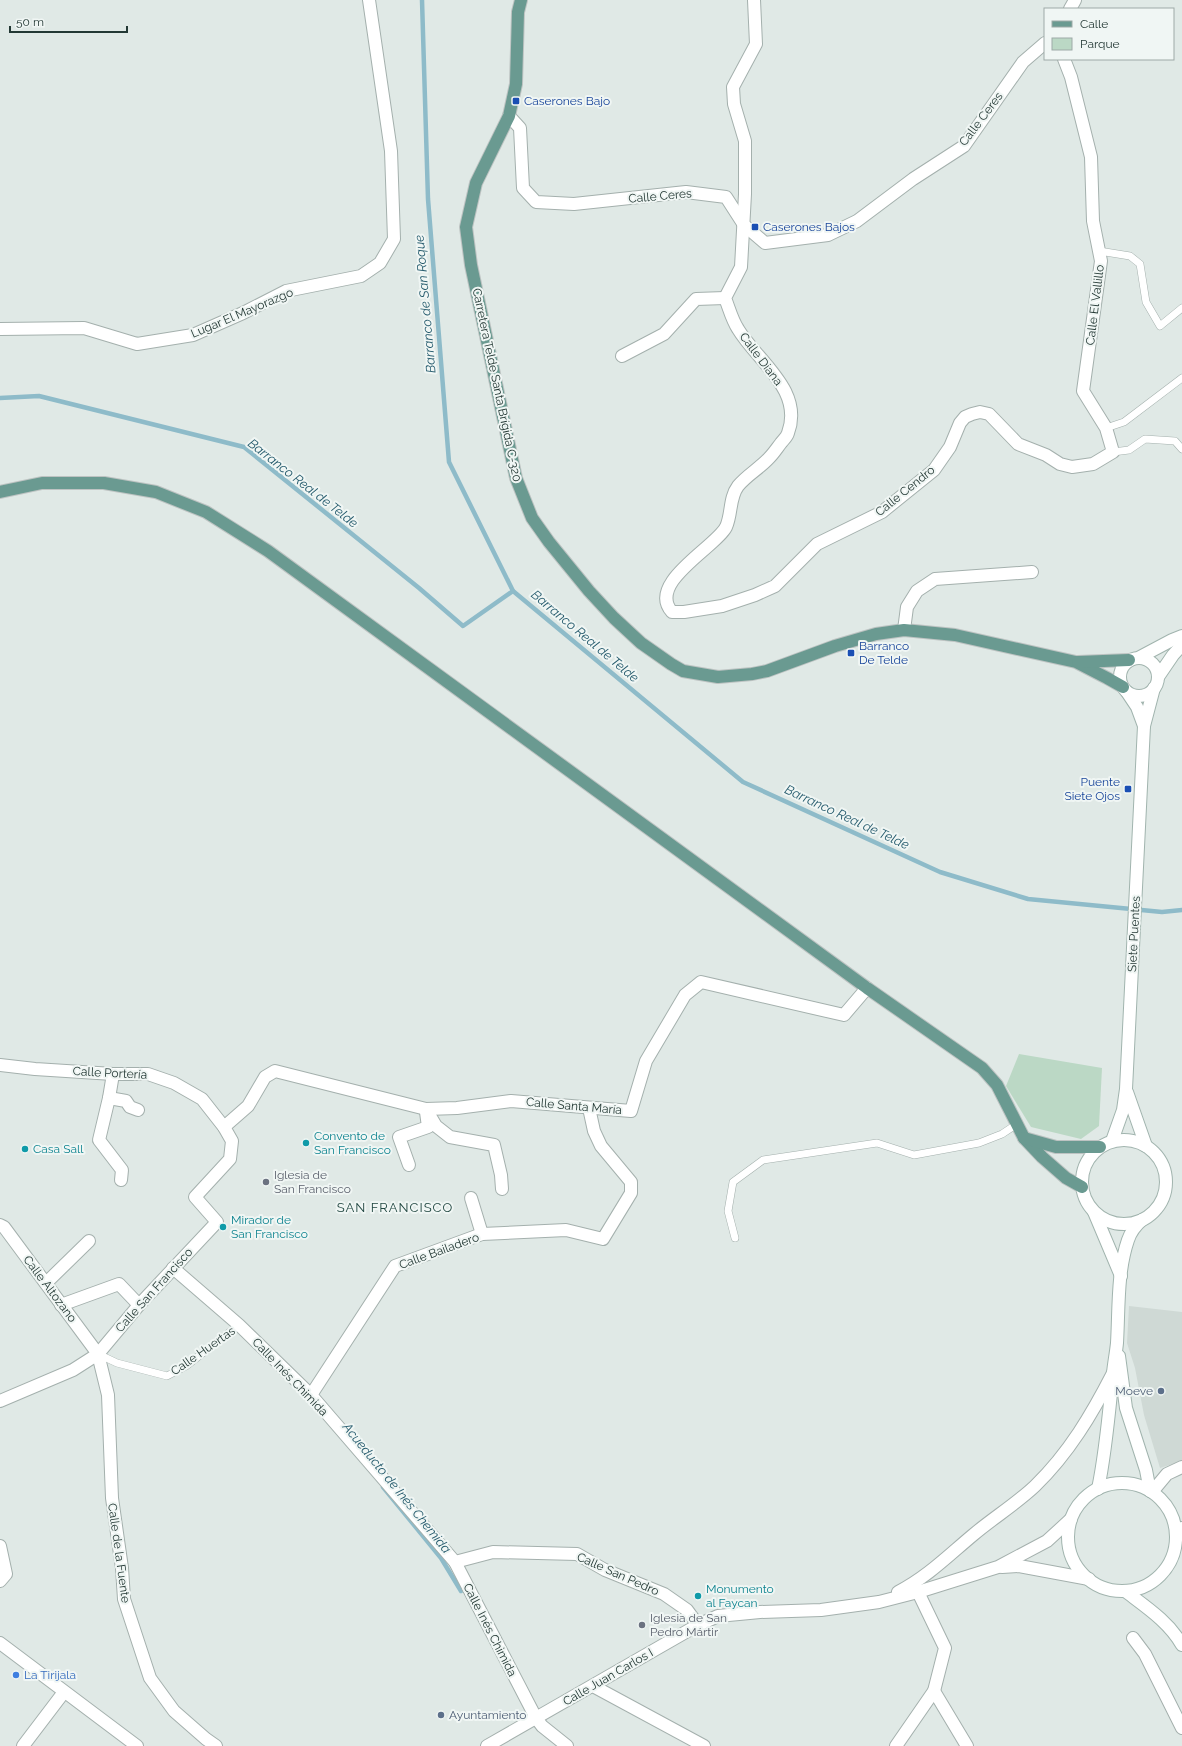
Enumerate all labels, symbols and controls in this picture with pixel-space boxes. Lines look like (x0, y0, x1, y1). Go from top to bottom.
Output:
scale bar (10, 8, 127, 34)
legend (1044, 8, 1174, 60)
text: 50 m (16, 15, 44, 29)
text: Calle (1080, 17, 1108, 31)
text: Parque (1080, 37, 1120, 51)
street label: Calle Ceres (956, 89, 1006, 149)
place label: Caserones Bajo (524, 94, 610, 108)
marker: Caserones Bajo (511, 96, 521, 106)
street label: Calle Ceres (628, 186, 692, 206)
place label: Caserones Bajos (763, 220, 855, 234)
marker: Caserones Bajos (750, 222, 760, 232)
water label: Barranco de San Roque (411, 234, 439, 374)
street label: Calle El Vallillo (1083, 264, 1107, 346)
street label: Lugar El Mayorazgo (189, 285, 295, 341)
street label: Carretera Telde Santa Brígida C-320 (470, 287, 524, 483)
street label: Calle Diana (737, 330, 785, 388)
water label: Barranco Real de Telde (245, 435, 361, 531)
street label: Calle Cendro (872, 463, 938, 519)
water label: Barranco Real de Telde (528, 587, 642, 685)
place label: Barranco De Telde (859, 639, 909, 667)
marker: Barranco De Telde (846, 648, 856, 658)
place label: Puente Siete Ojos (1064, 775, 1120, 803)
water label: Barranco Real de Telde (782, 782, 912, 852)
marker: Puente Siete Ojos (1123, 784, 1133, 794)
street label: Siete Puentes (1125, 895, 1143, 972)
street label: Calle Portería (72, 1064, 148, 1082)
street label: Calle Santa María (525, 1095, 623, 1117)
place label: Convento de San Francisco (314, 1129, 391, 1157)
marker: Convento de San Francisco (301, 1138, 311, 1148)
place label: Casa Sall (33, 1142, 84, 1156)
marker: Casa Sall (20, 1144, 30, 1154)
place label: Iglesia de San Francisco (274, 1168, 351, 1196)
marker: Iglesia de San Francisco (261, 1177, 271, 1187)
district label: SAN FRANCISCO (337, 1200, 453, 1215)
place label: Mirador de San Francisco (231, 1213, 308, 1241)
marker: Mirador de San Francisco (218, 1222, 228, 1232)
street label: Calle Bailadero (397, 1230, 481, 1272)
street label: Calle San Francisco (113, 1245, 195, 1335)
street label: Calle Altozano (20, 1253, 80, 1325)
street label: Calle Huertas (168, 1324, 238, 1378)
street label: Calle Inés Chimida (249, 1335, 331, 1419)
place label: Moeve (1115, 1384, 1153, 1398)
marker: Moeve (1156, 1386, 1166, 1396)
water label: Acueducto de Inés Chemida (339, 1419, 454, 1556)
street label: Calle de la Fuente (105, 1502, 133, 1604)
street label: Calle San Pedro (575, 1550, 661, 1598)
street label: Calle Inés Chimida (460, 1581, 520, 1679)
place label: Monumento al Faycan (706, 1582, 774, 1610)
marker: Monumento al Faycan (693, 1591, 703, 1601)
place label: Iglesia de San Pedro Mártir (650, 1611, 727, 1639)
marker: Iglesia de San Pedro Mártir (637, 1620, 647, 1630)
street label: Calle Juan Carlos I (560, 1646, 656, 1708)
place label: La Tirijala (24, 1668, 76, 1682)
marker: La Tirijala (11, 1670, 21, 1680)
place label: Ayuntamiento (449, 1708, 527, 1722)
marker: Ayuntamiento (436, 1710, 446, 1720)

